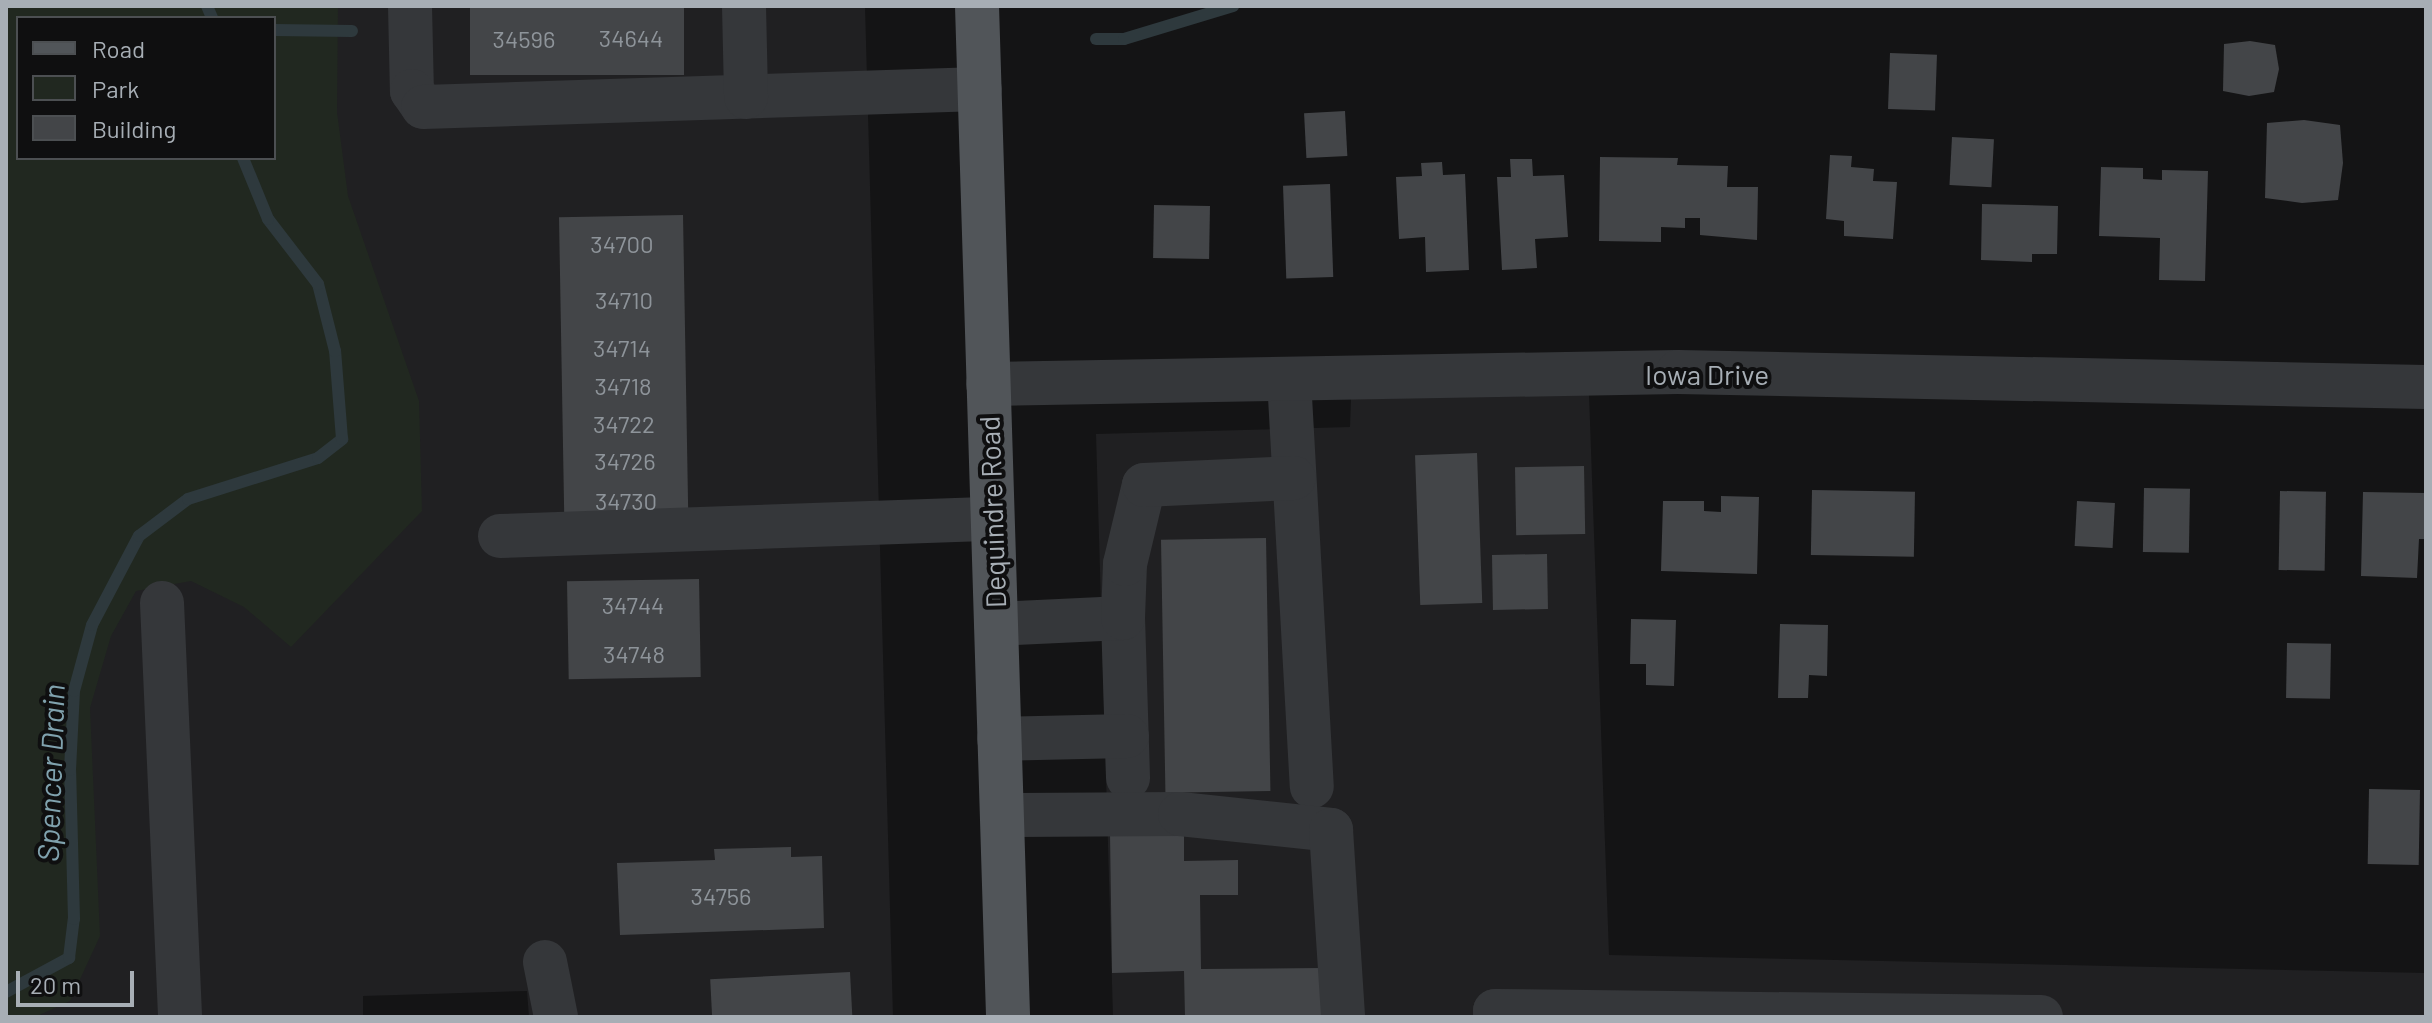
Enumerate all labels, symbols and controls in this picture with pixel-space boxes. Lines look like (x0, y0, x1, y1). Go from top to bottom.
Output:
legend (16, 16, 276, 160)
house number: 34644 (599, 24, 663, 52)
house number: 34596 (493, 25, 555, 53)
text: Road (92, 34, 145, 63)
text: Park (92, 74, 139, 103)
text: Building (92, 114, 176, 143)
house number: 34700 (590, 230, 654, 258)
house number: 34710 (595, 286, 653, 314)
house number: 34714 (593, 334, 651, 362)
street label: Iowa Drive (1645, 357, 1769, 391)
house number: 34718 (594, 372, 652, 400)
house number: 34722 (593, 410, 655, 438)
street label: Dequindre Road (972, 415, 1012, 609)
house number: 34726 (594, 447, 656, 475)
house number: 34730 (595, 487, 657, 515)
house number: 34744 (602, 591, 664, 619)
house number: 34748 (603, 640, 665, 668)
water label: Spencer Drain (29, 683, 71, 863)
house number: 34756 (691, 882, 751, 910)
scale bar (20, 955, 138, 1005)
text: 20 m (30, 970, 81, 999)

